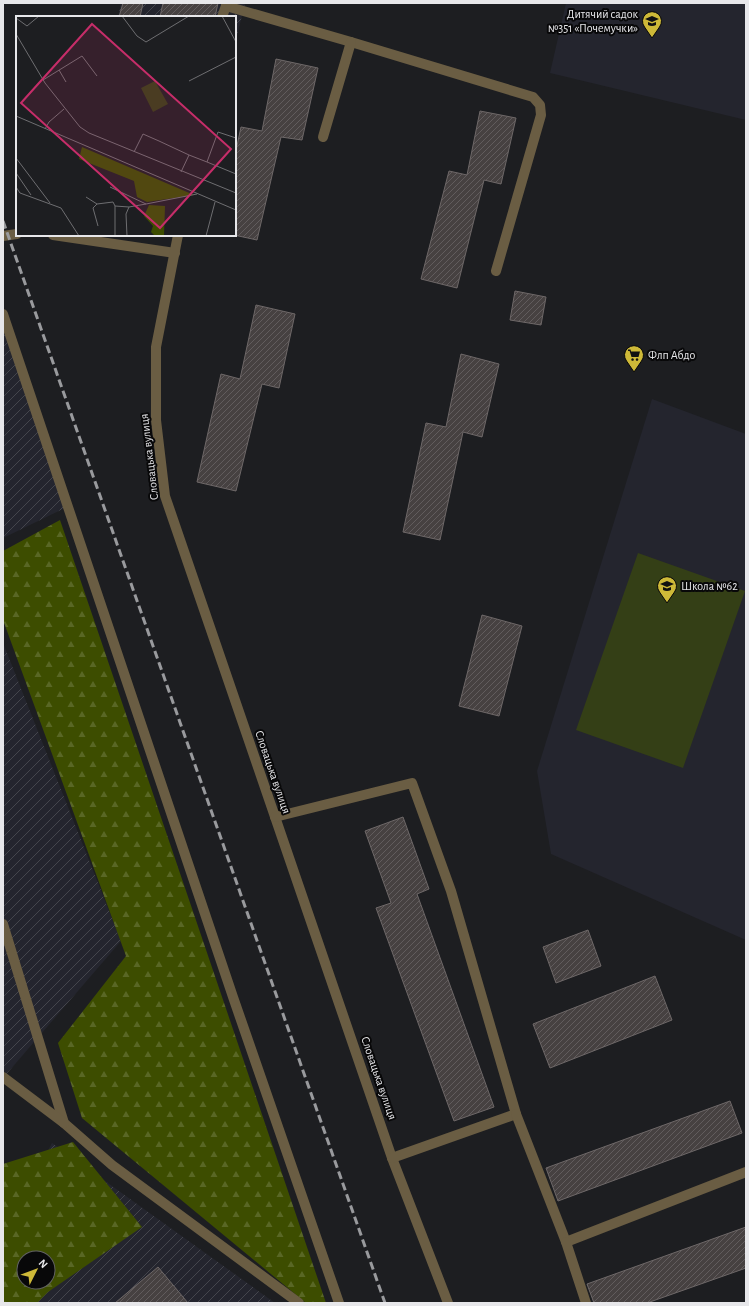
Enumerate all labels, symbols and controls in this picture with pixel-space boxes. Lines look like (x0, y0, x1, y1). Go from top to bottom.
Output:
place label: Дитячий садок №351 «Почемучки» (548, 8, 638, 35)
school or university icon: Дитячий садок №351 «Почемучки» (641, 10, 663, 38)
inset map (16, 16, 236, 236)
supermarket icon: Флп Абдо (623, 344, 645, 372)
place label: Флп Абдо (648, 349, 695, 361)
street label: Словацька вулиця (138, 413, 161, 501)
school or university icon: Школа №62 (656, 575, 678, 603)
place label: Школа №62 (681, 580, 738, 592)
street label: Словацька вулиця (252, 729, 293, 815)
street label: Словацька вулиця (358, 1035, 399, 1121)
north arrow (16, 1250, 56, 1290)
text: N (36, 1257, 50, 1270)

